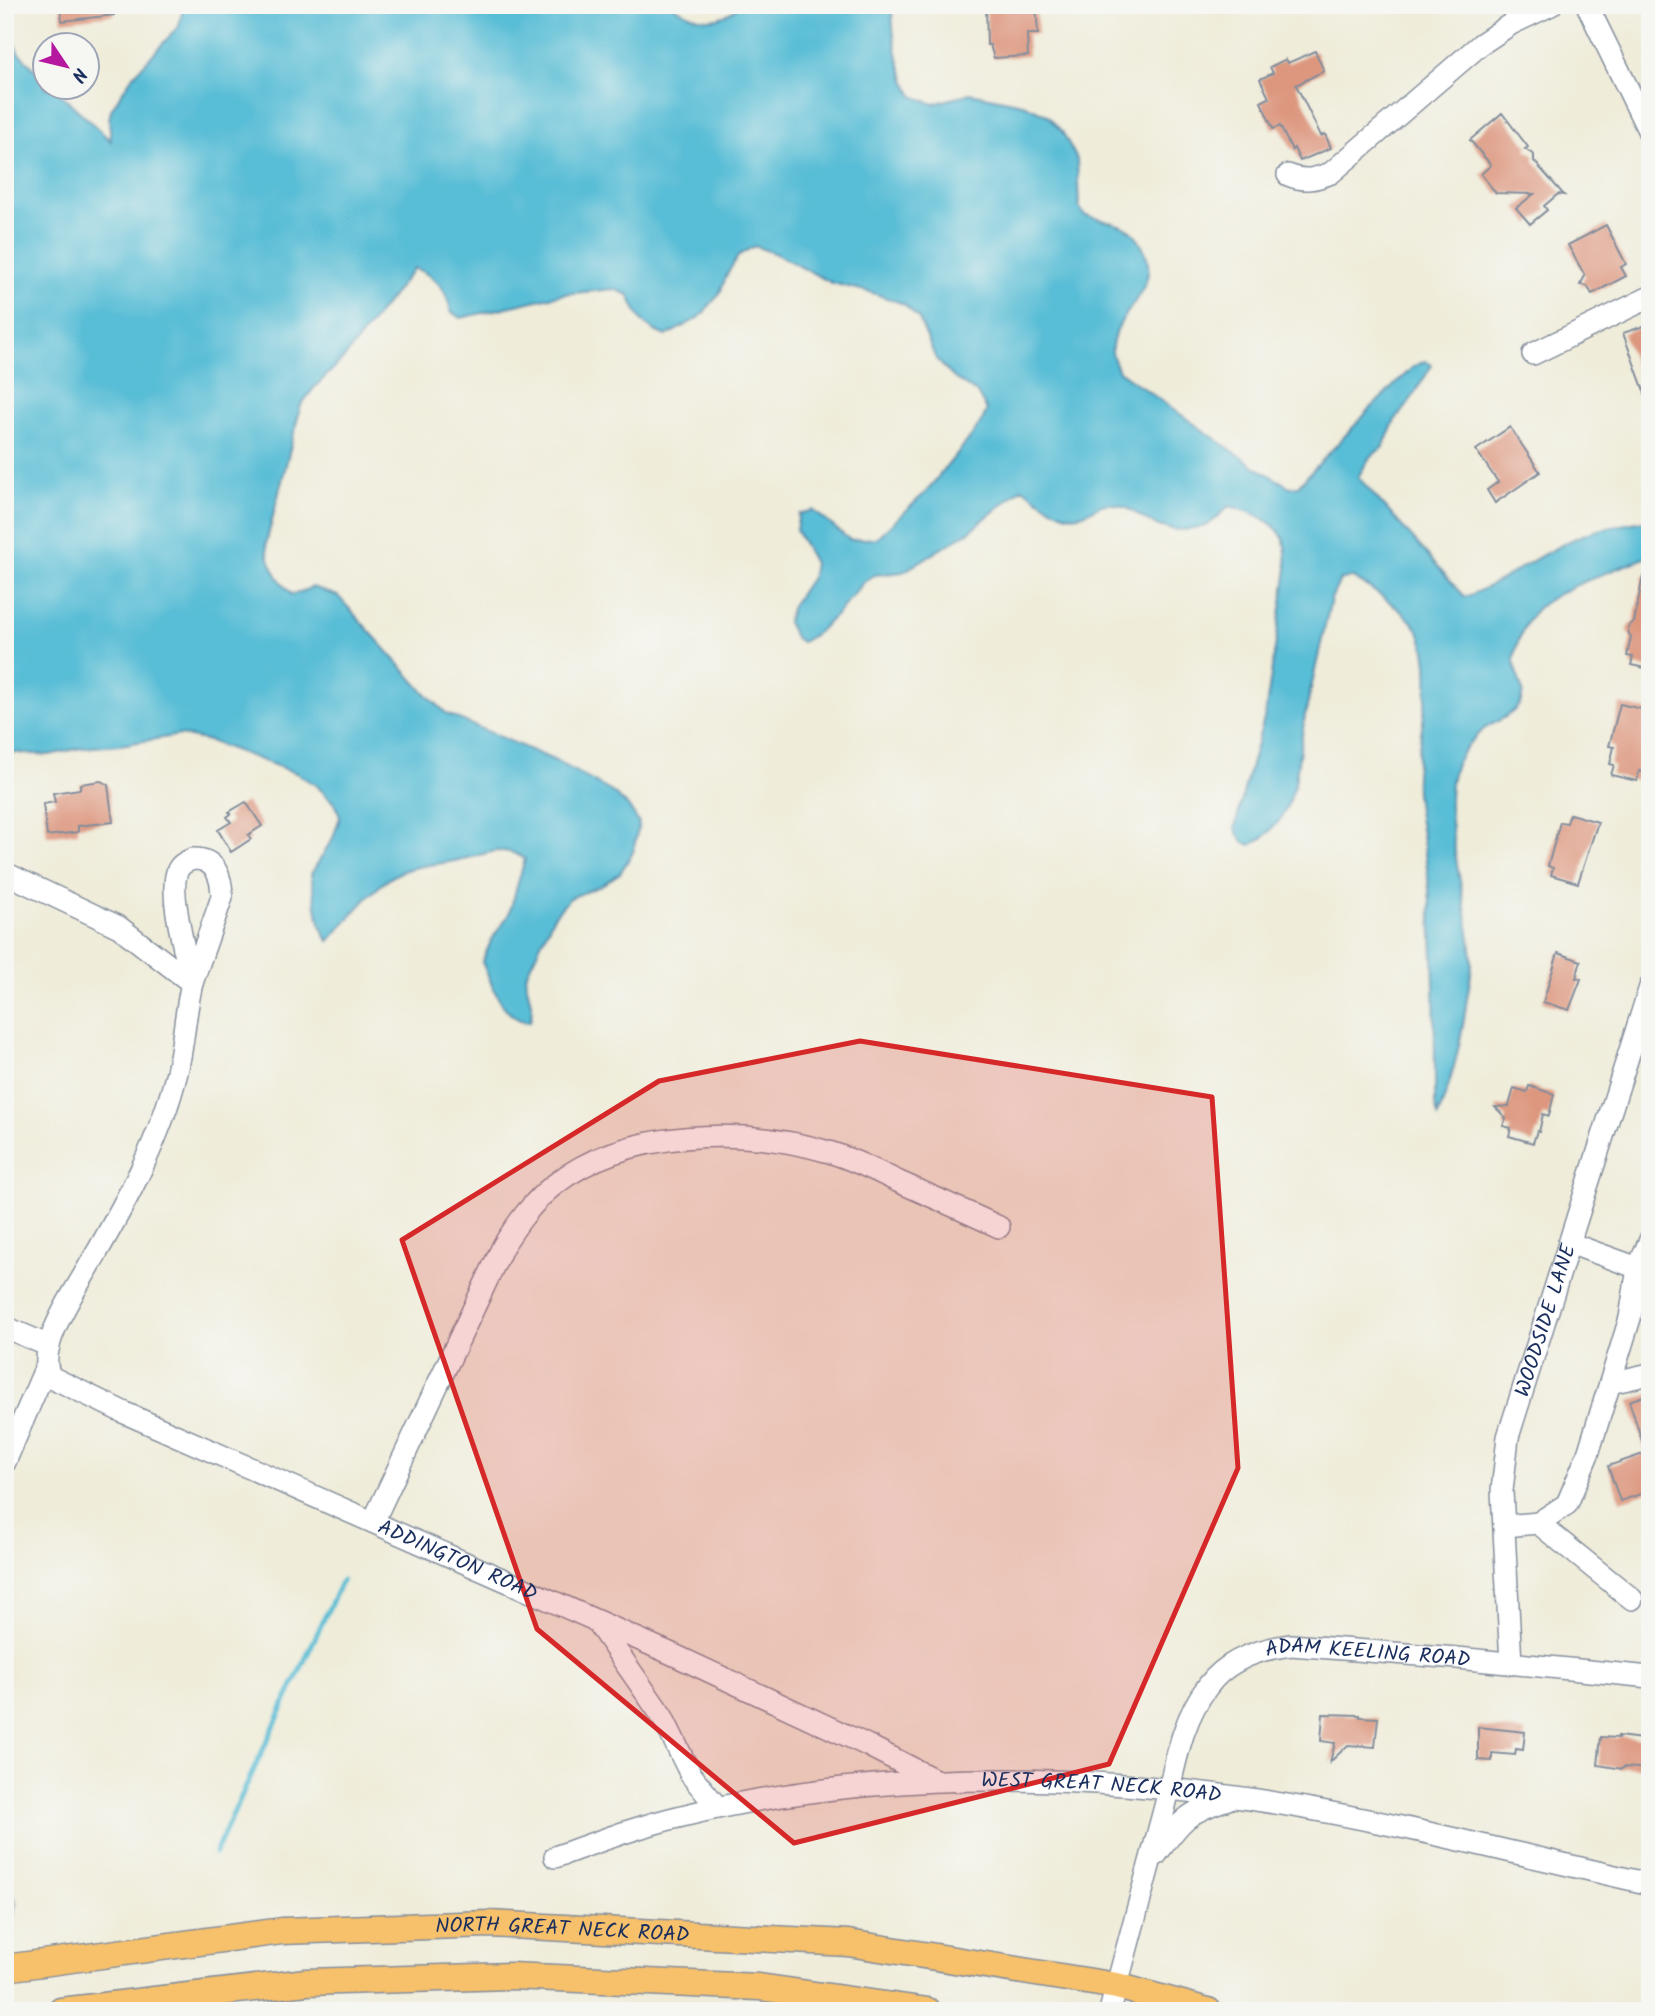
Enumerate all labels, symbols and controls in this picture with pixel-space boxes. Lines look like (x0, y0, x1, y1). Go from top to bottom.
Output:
north arrow (32, 32, 102, 102)
text: N (63, 61, 94, 88)
street label: WOODSIDE LANE (1507, 1240, 1586, 1401)
street label: ADDINGTON ROAD (372, 1511, 543, 1611)
street label: ADAM KEELING ROAD (1262, 1630, 1472, 1677)
street label: WEST GREAT NECK ROAD (981, 1765, 1223, 1813)
street label: NORTH GREAT NECK ROAD (435, 1909, 690, 1953)

